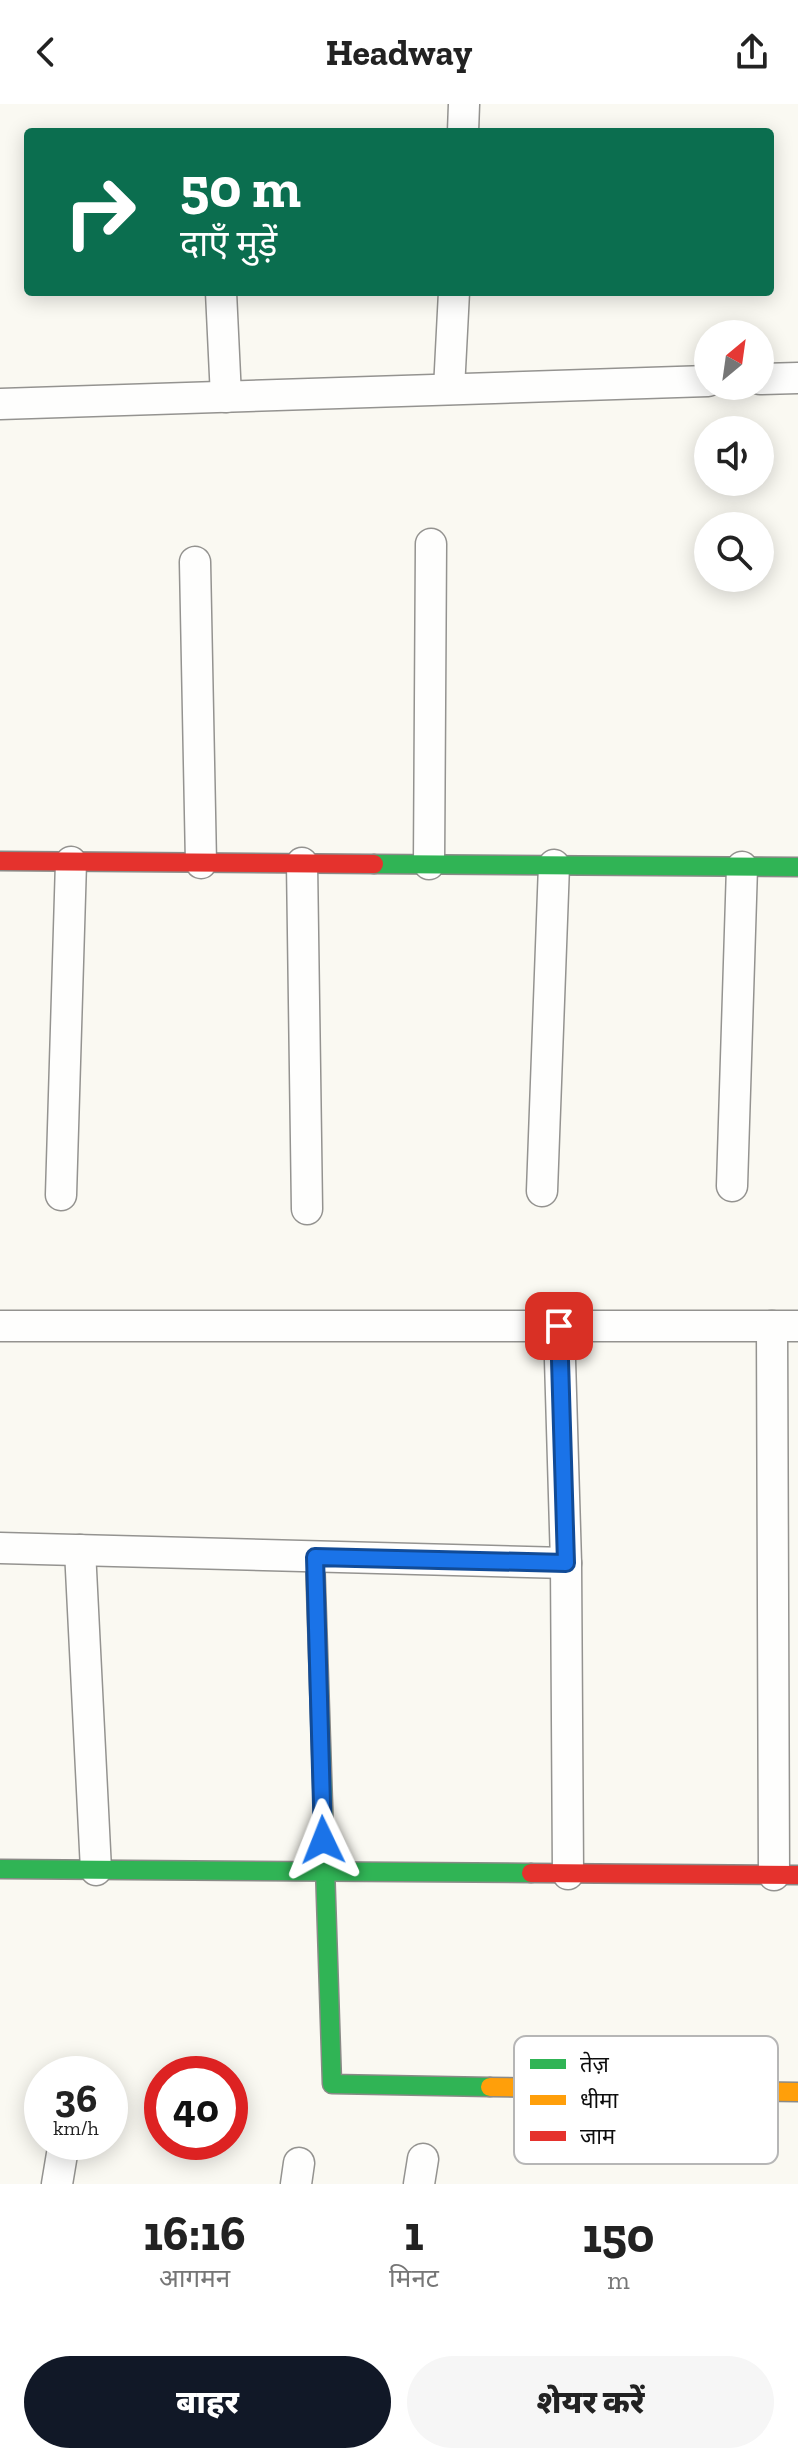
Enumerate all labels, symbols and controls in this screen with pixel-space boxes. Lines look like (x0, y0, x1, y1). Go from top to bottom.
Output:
icon: back (24, 30, 68, 74)
icon: share (730, 30, 774, 74)
text: Headway (326, 31, 472, 74)
text: 50 m (180, 154, 301, 221)
icon: right (48, 160, 152, 264)
text: दाएँ मुड़ें (180, 222, 277, 265)
north arrow (694, 320, 774, 400)
map controls (694, 320, 774, 592)
button: sound (694, 416, 774, 496)
button: search (694, 512, 774, 592)
pin (525, 1292, 593, 1360)
icon: arrive (537, 1304, 581, 1348)
position arrow (281, 1798, 365, 1882)
legend (514, 2036, 778, 2164)
text: तेज़ (580, 2051, 610, 2078)
speed limit sign: 40 (144, 2056, 248, 2160)
text: 36 (55, 2074, 97, 2122)
text: धीमा (580, 2087, 618, 2114)
text: km/h (53, 2116, 99, 2140)
text: जाम (580, 2123, 616, 2150)
text: 16:16 (143, 2205, 246, 2262)
text: 1 (404, 2205, 424, 2262)
text: 150 (582, 2207, 655, 2264)
text: आगमन (159, 2262, 230, 2294)
text: मिनट (389, 2262, 439, 2294)
text: m (607, 2264, 630, 2296)
button: बाहर (24, 2356, 391, 2448)
button: शेयर करें (407, 2356, 774, 2448)

